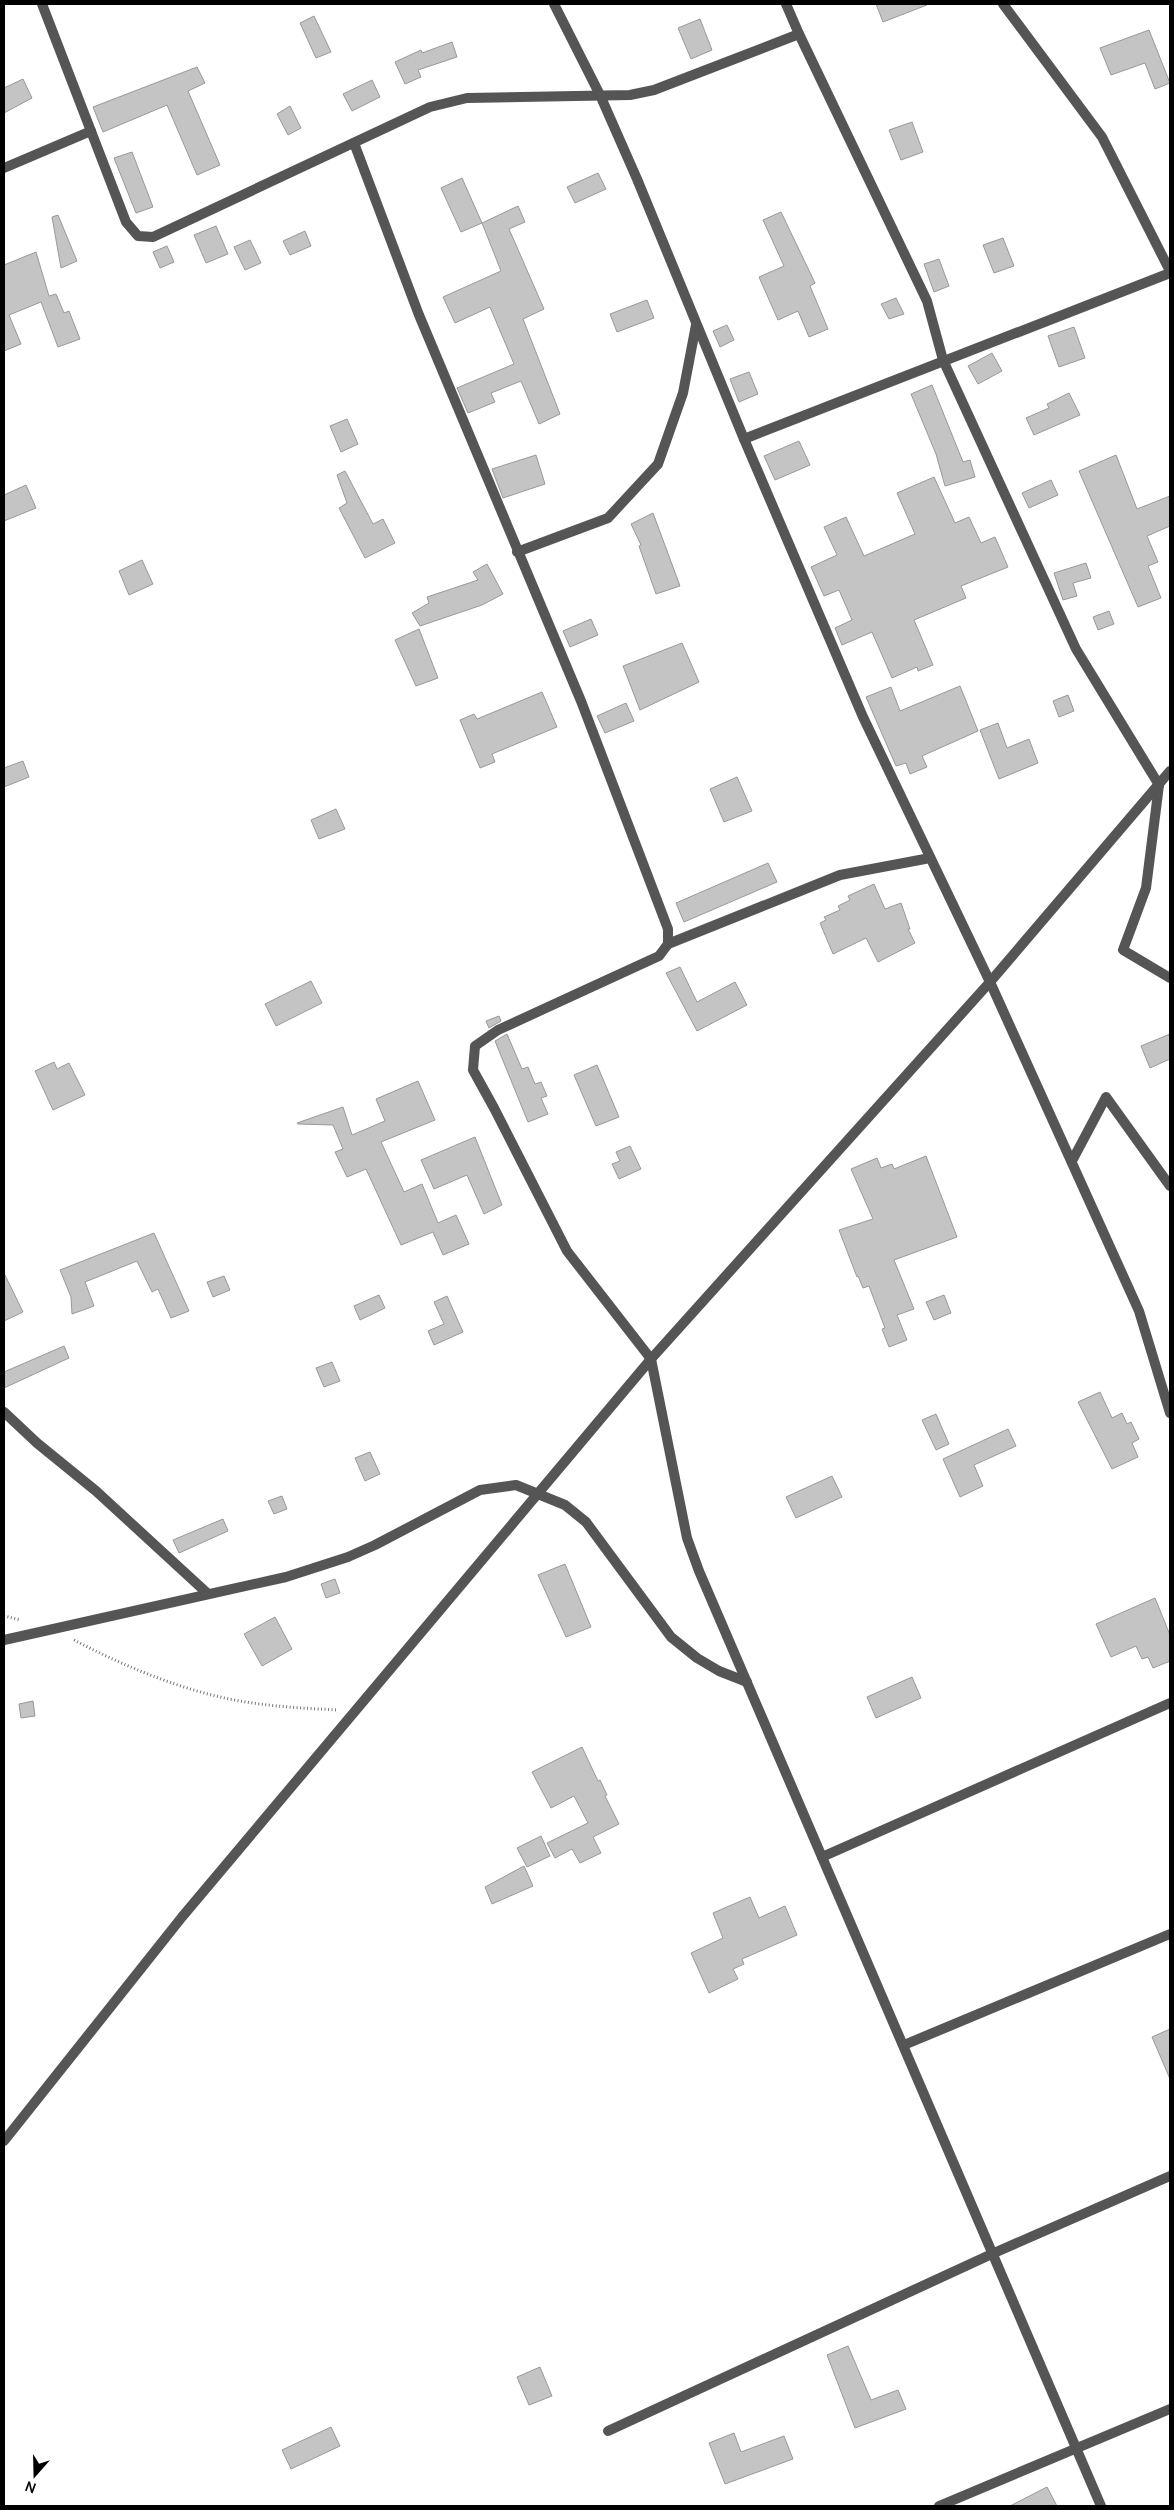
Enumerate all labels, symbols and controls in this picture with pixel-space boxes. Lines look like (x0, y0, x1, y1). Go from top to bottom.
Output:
north arrow (10, 2450, 60, 2500)
text: N (22, 2477, 38, 2498)

